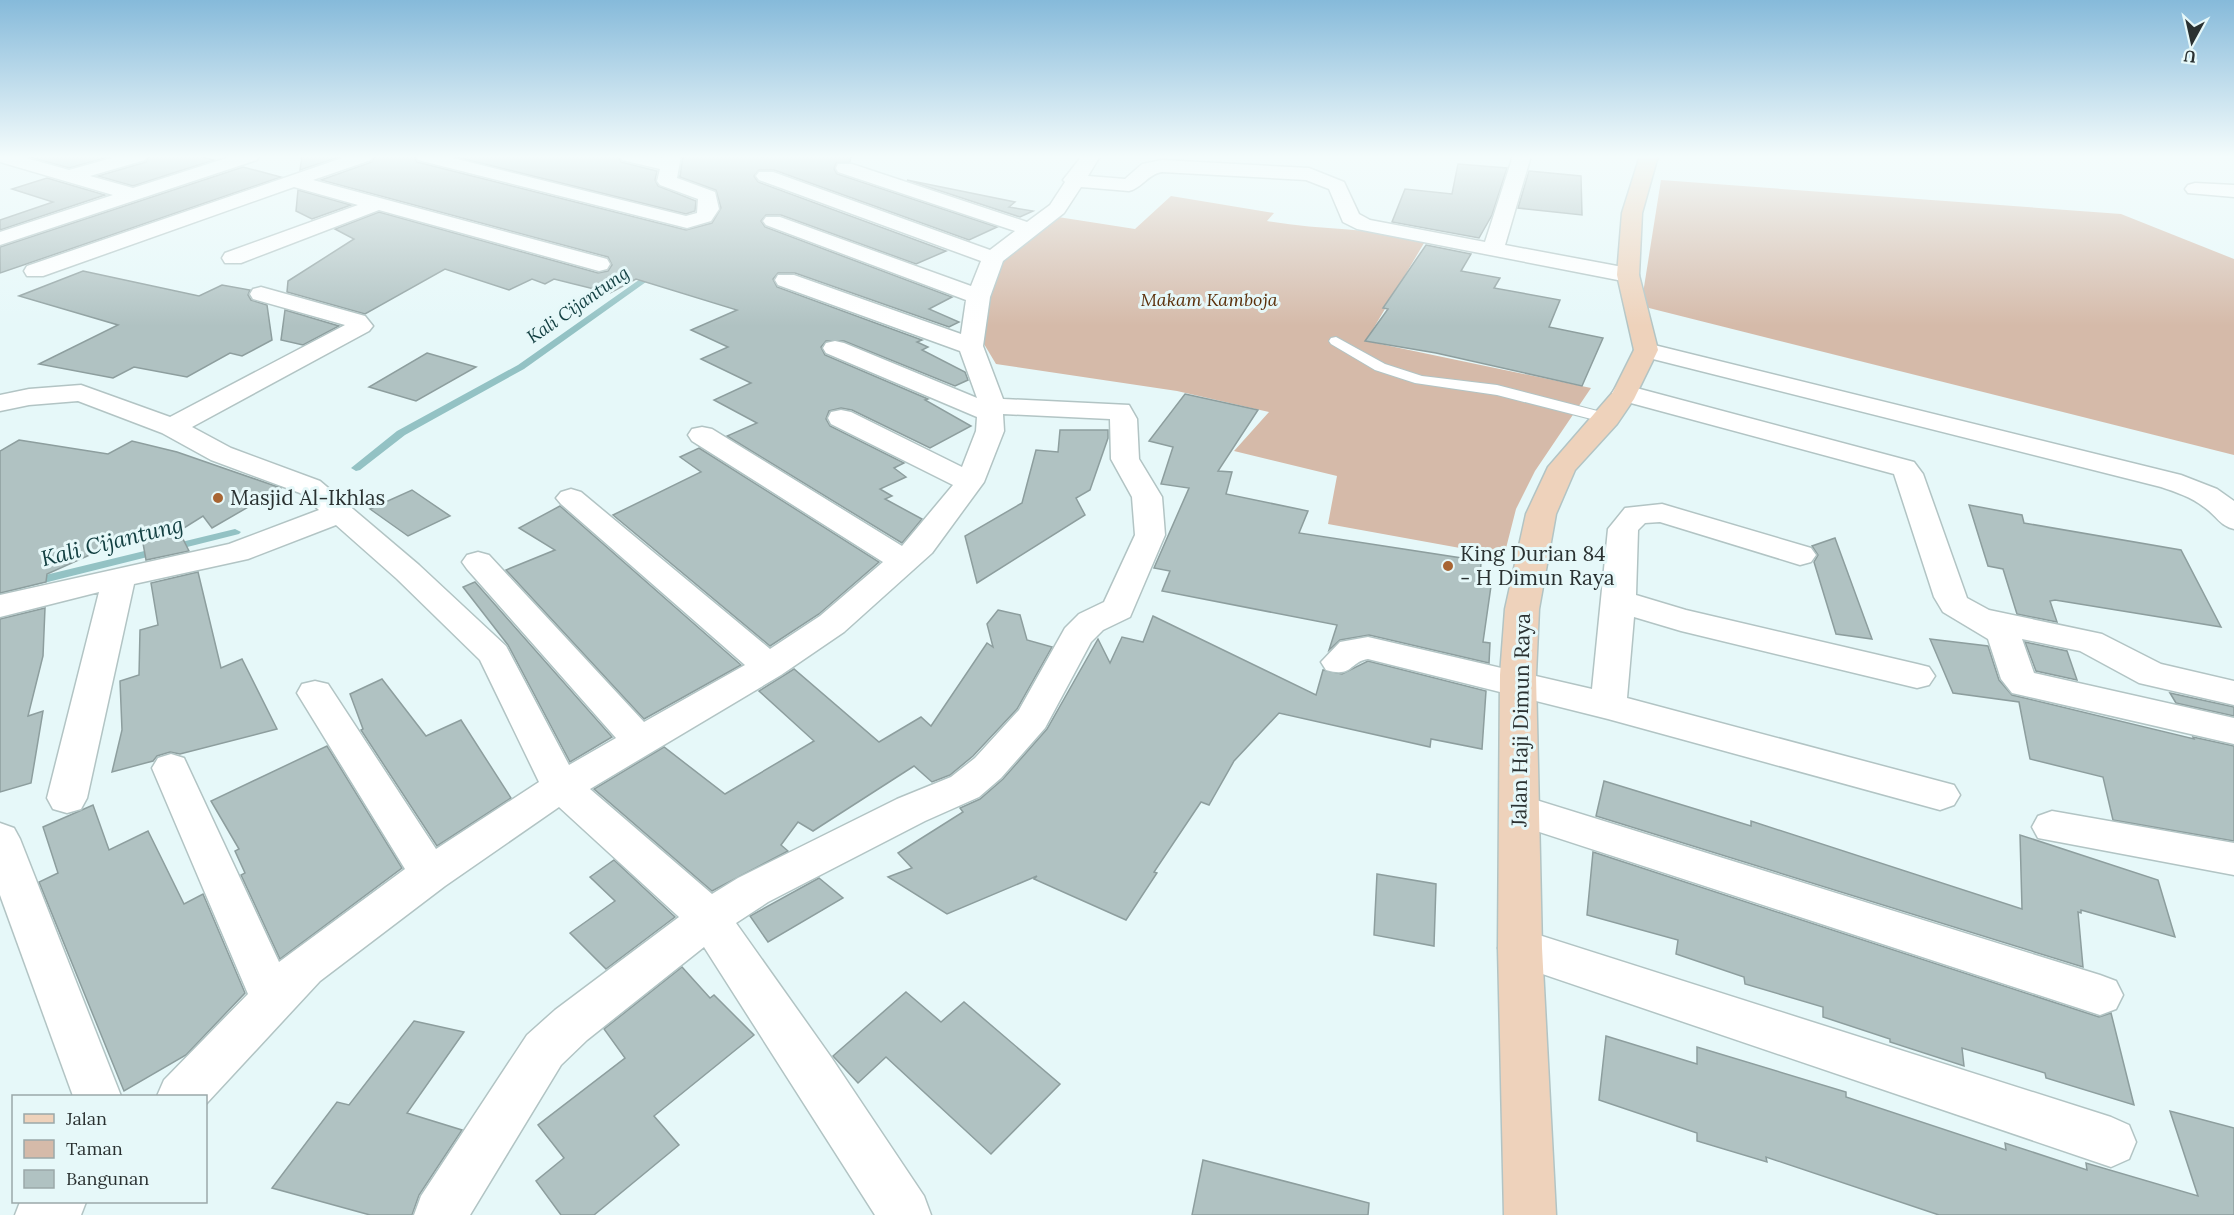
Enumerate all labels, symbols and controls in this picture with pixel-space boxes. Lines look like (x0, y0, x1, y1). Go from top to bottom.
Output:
north arrow (2162, 12, 2222, 72)
text: U (2182, 46, 2197, 68)
water label: Kali Cijantung (522, 261, 633, 348)
park label: Makam Kamboja (1140, 288, 1278, 311)
place label: Masjid Al-Ikhlas (230, 484, 385, 511)
marker: Masjid Al-Ikhlas (211, 491, 225, 505)
water label: Kali Cijantung (38, 510, 186, 572)
place label: King Durian 84 - H Dimun Raya (1460, 540, 1615, 591)
marker: King Durian 84 - H Dimun Raya (1441, 559, 1455, 573)
street label: Jalan Haji Dimun Raya (1505, 613, 1536, 828)
legend (12, 1095, 207, 1203)
text: Jalan (65, 1107, 107, 1130)
text: Taman (66, 1137, 123, 1160)
text: Bangunan (66, 1167, 149, 1190)

